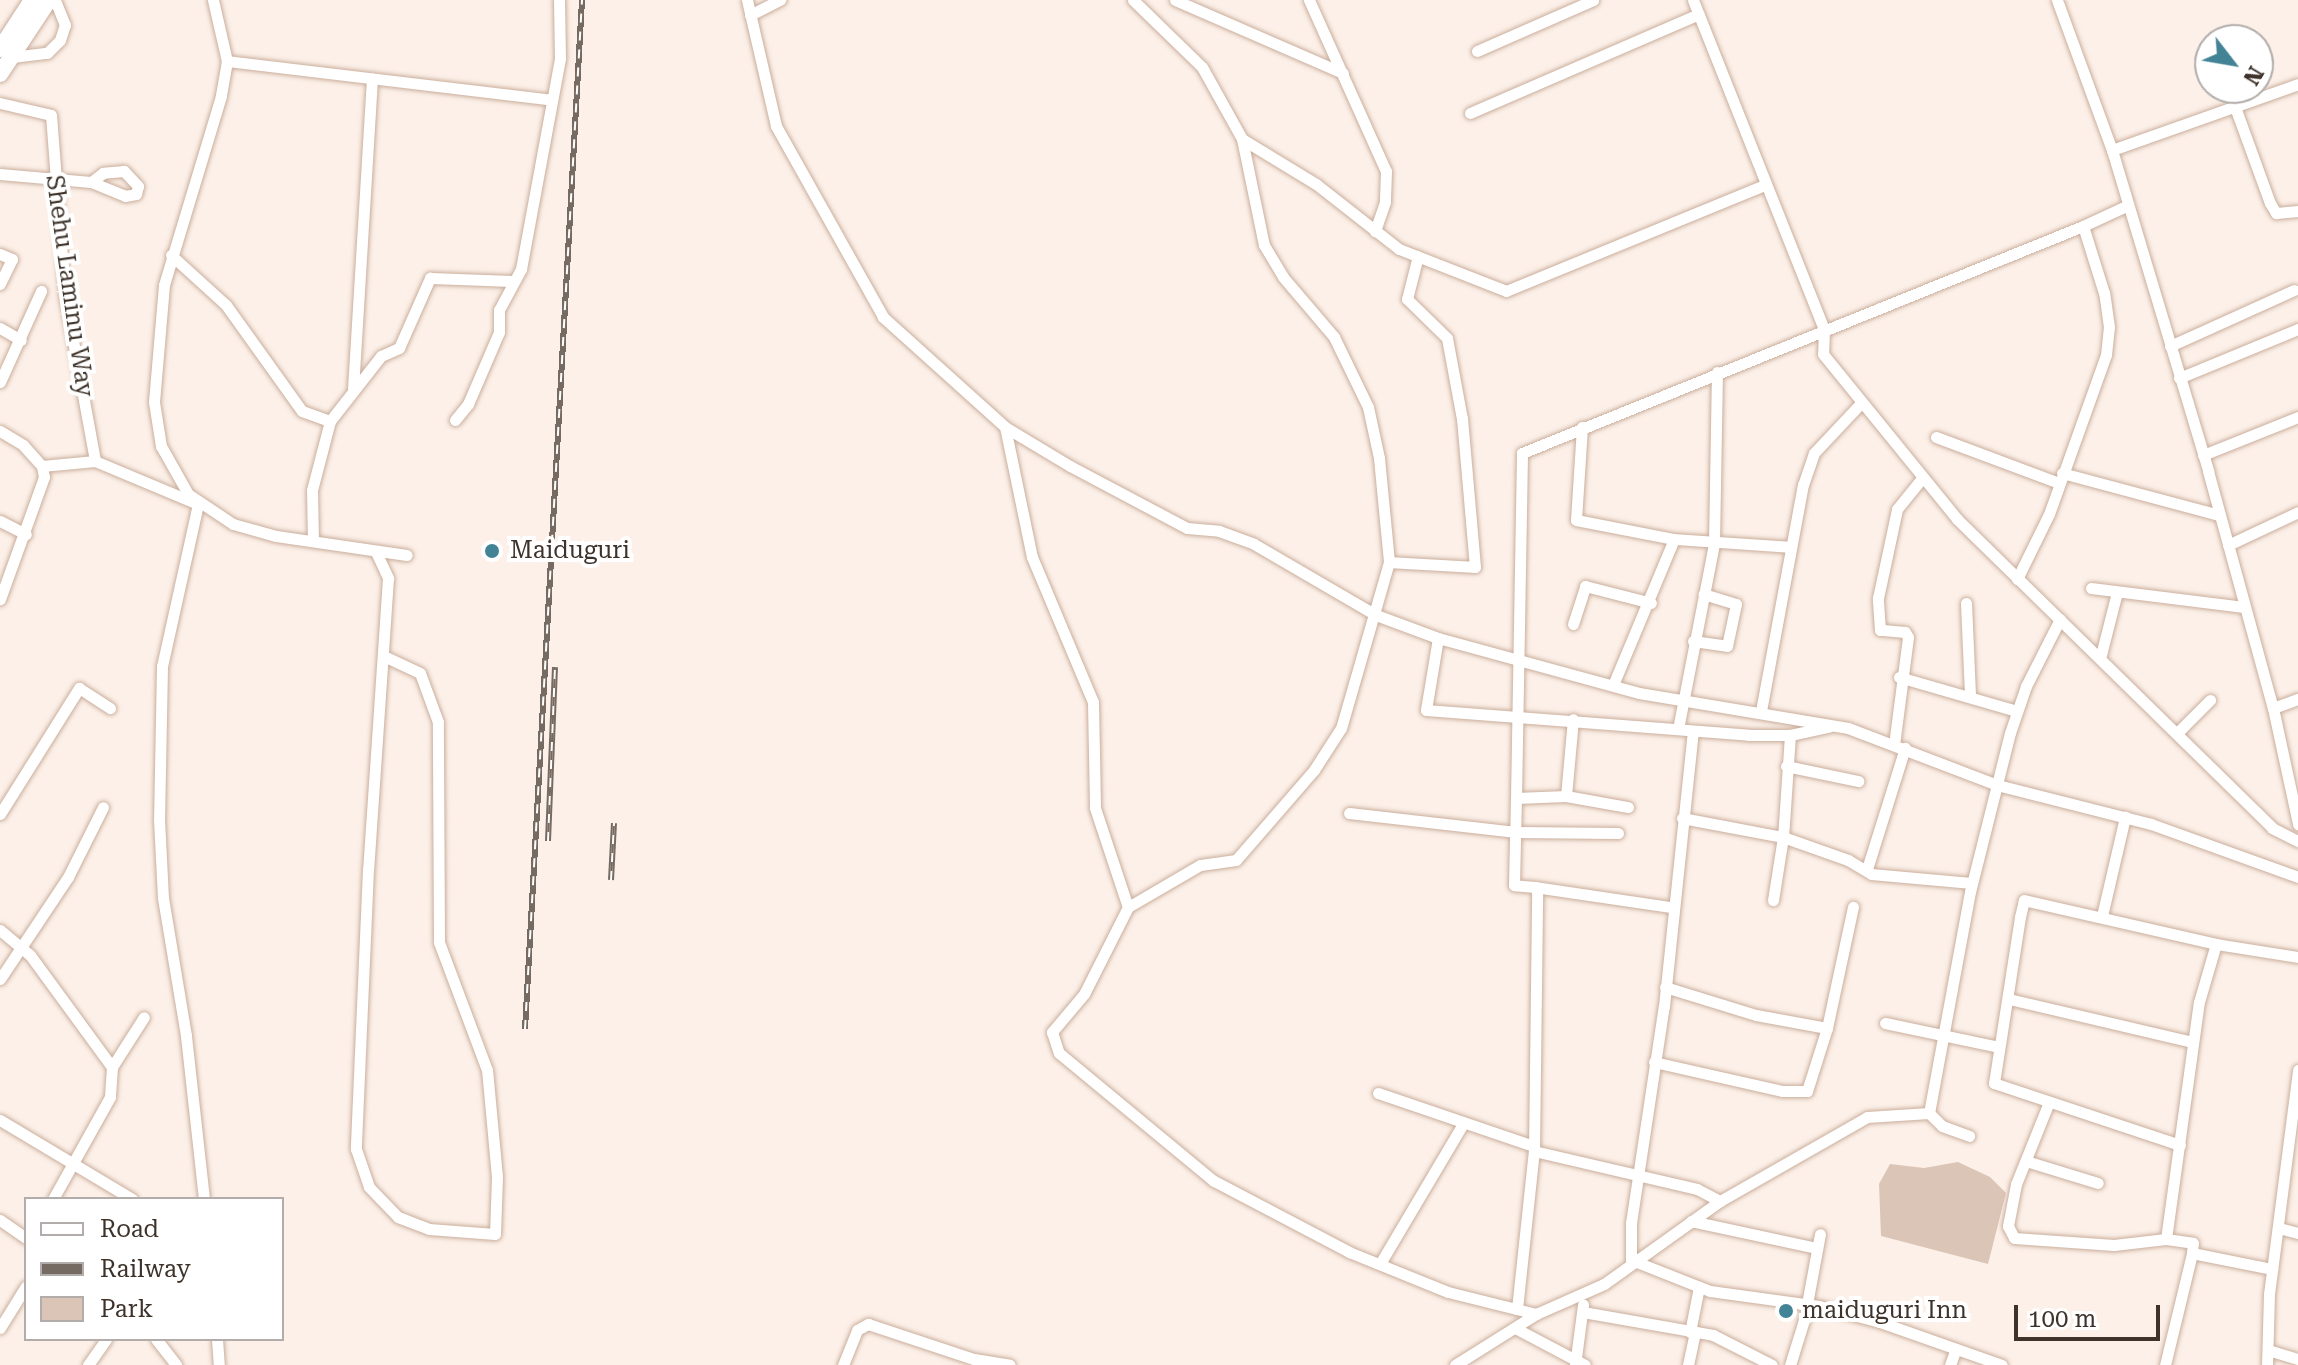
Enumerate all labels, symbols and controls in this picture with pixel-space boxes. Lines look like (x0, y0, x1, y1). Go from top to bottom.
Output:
north arrow (2194, 24, 2274, 104)
text: N (2238, 62, 2268, 89)
street label: Shehu Laminu Way (39, 173, 99, 399)
place label: Maiduguri (510, 537, 630, 565)
marker: Maiduguri (481, 540, 503, 562)
legend (24, 1197, 284, 1341)
text: Road (100, 1215, 159, 1243)
text: Railway (100, 1255, 191, 1283)
scale bar (2018, 1289, 2164, 1339)
text: Park (100, 1295, 153, 1323)
place label: maiduguri Inn (1802, 1297, 1967, 1325)
marker: maiduguri Inn (1777, 1302, 1795, 1320)
text: 100 m (2028, 1305, 2096, 1333)

